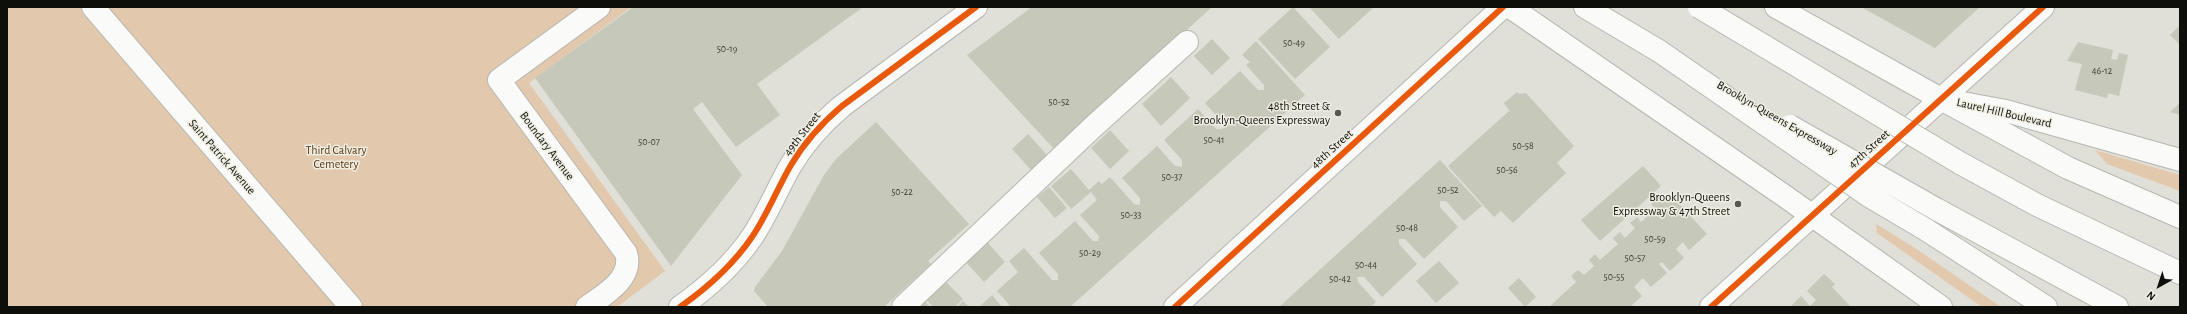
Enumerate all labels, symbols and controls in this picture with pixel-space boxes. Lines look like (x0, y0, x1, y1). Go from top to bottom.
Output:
house number: 50-49 (1283, 37, 1305, 49)
house number: 50-19 (717, 43, 737, 55)
house number: 46-12 (2092, 65, 2112, 77)
street label: Brooklyn-Queens Expressway (1714, 78, 1840, 158)
street label: Laurel Hill Boulevard (1955, 95, 2053, 131)
house number: 50-52 (1048, 96, 1070, 108)
place label: 48th Street & Brooklyn-Queens Expressway (1193, 99, 1330, 127)
marker: 48th Street & Brooklyn-Queens Expressway (1333, 108, 1343, 118)
street label: Boundary Avenue (517, 109, 577, 183)
street label: 49th Street (780, 109, 824, 159)
street label: Saint Patrick Avenue (185, 116, 259, 198)
street label: 48th Street (1308, 126, 1356, 172)
street label: 47th Street (1845, 127, 1893, 171)
house number: 50-41 (1204, 134, 1224, 146)
house number: 50-07 (638, 136, 660, 148)
house number: 50-58 (1512, 140, 1534, 152)
park label: Third Calvary Cemetery (305, 143, 367, 171)
house number: 50-56 (1496, 164, 1518, 176)
house number: 50-37 (1162, 171, 1182, 183)
house number: 50-52 (1437, 184, 1459, 196)
house number: 50-22 (891, 186, 913, 198)
place label: Brooklyn-Queens Expressway & 47th Street (1613, 190, 1730, 218)
marker: Brooklyn-Queens Expressway & 47th Street (1733, 199, 1743, 209)
house number: 50-33 (1121, 209, 1141, 221)
house number: 50-48 (1396, 222, 1418, 234)
house number: 50-59 (1644, 233, 1666, 245)
house number: 50-29 (1079, 247, 1101, 259)
house number: 50-57 (1625, 252, 1645, 264)
house number: 50-44 (1355, 259, 1377, 271)
north arrow (2139, 266, 2179, 306)
house number: 50-55 (1604, 271, 1624, 283)
house number: 50-42 (1329, 273, 1351, 285)
text: N (2145, 289, 2158, 302)

